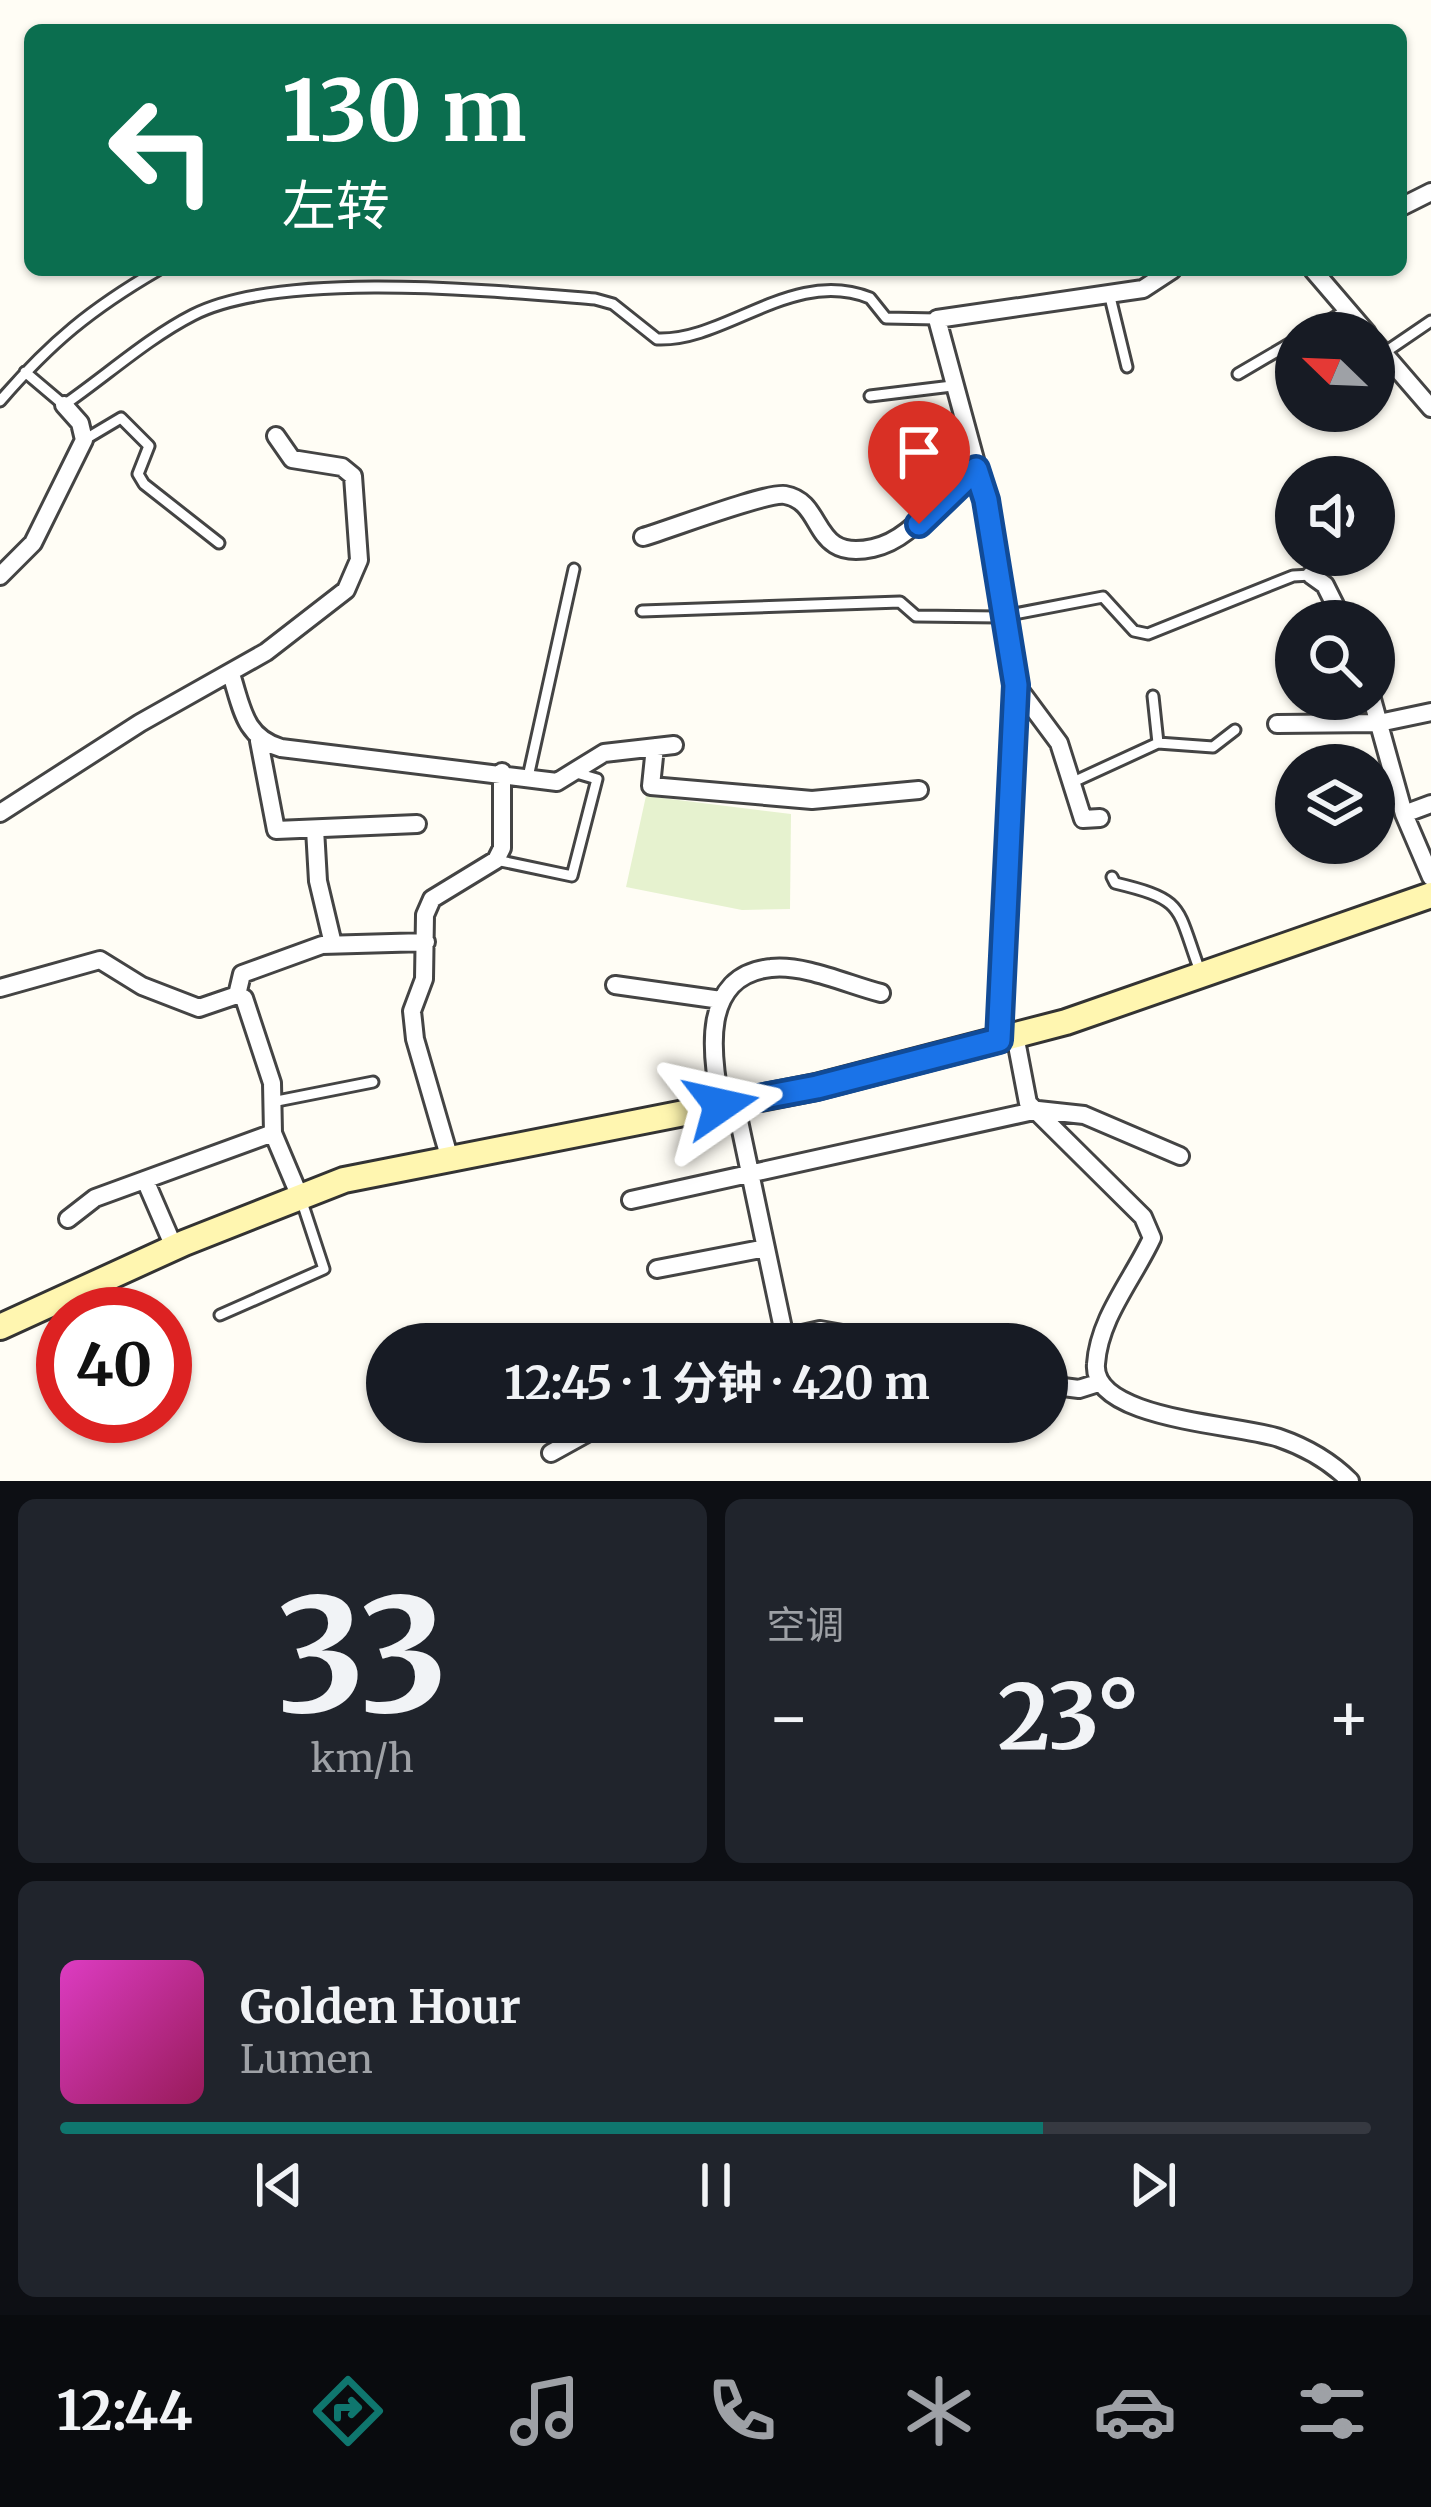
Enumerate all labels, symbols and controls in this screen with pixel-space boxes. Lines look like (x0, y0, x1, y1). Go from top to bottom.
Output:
text: 130 m (282, 58, 526, 164)
icon: left (84, 72, 240, 228)
text: 左转 (282, 172, 390, 240)
north arrow (1275, 312, 1395, 432)
map controls (1275, 312, 1395, 864)
pin (868, 401, 970, 524)
icon: arrive (886, 419, 952, 485)
button: sound (1275, 456, 1395, 576)
button: search (1275, 600, 1395, 720)
button: layers (1275, 744, 1395, 864)
position arrow (658, 1042, 784, 1168)
speed limit sign: 40 (36, 1287, 192, 1443)
text: 12:45 · 1 分钟 · 420 m (504, 1355, 930, 1411)
text: 33 (276, 1557, 448, 1754)
text: 空调 (767, 1601, 845, 1650)
text: 23° (997, 1660, 1140, 1774)
text: − (767, 1676, 811, 1759)
text: + (1327, 1676, 1371, 1759)
text: km/h (311, 1734, 414, 1783)
text: Golden Hour (240, 1979, 521, 2035)
text: Lumen (240, 2035, 373, 2084)
icon: previous (246, 2152, 312, 2218)
icon: pause (683, 2152, 749, 2218)
icon: next (1120, 2152, 1186, 2218)
icon: directions (306, 2369, 390, 2453)
icon: music (503, 2369, 587, 2453)
icon: phone (700, 2369, 784, 2453)
icon: climate (897, 2369, 981, 2453)
icon: car (1093, 2369, 1177, 2453)
icon: filters (1290, 2369, 1374, 2453)
text: 12:44 (56, 2377, 193, 2445)

